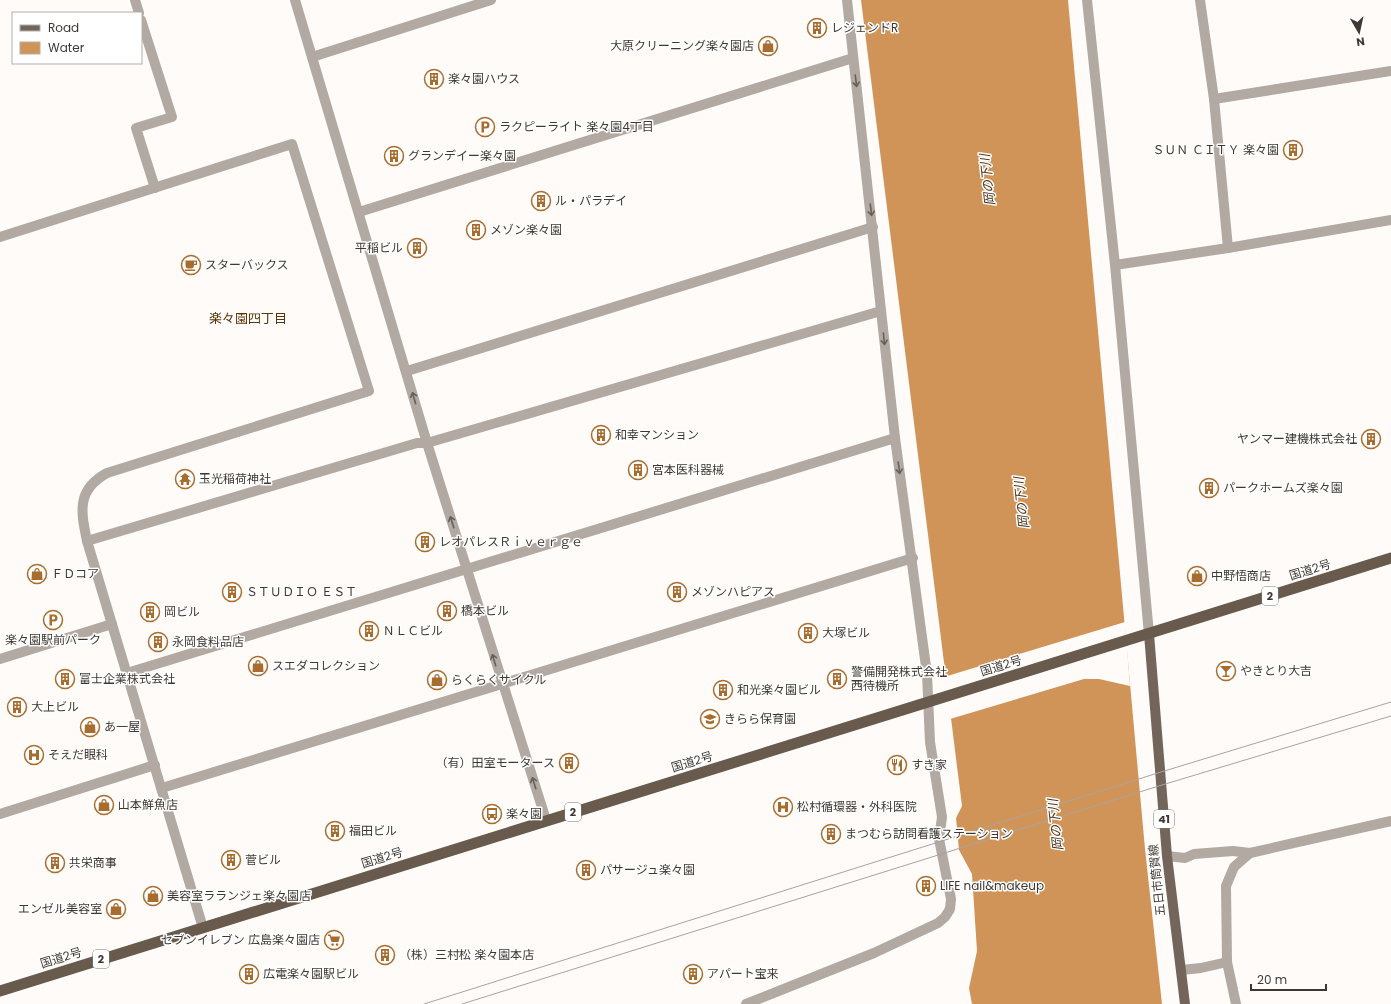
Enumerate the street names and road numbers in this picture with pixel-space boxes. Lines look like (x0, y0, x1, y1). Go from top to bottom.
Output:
street label: 国道2号 (1287, 555, 1333, 584)
road number: 2 (1262, 587, 1278, 605)
street label: 国道2号 (978, 651, 1024, 680)
street label: 国道2号 (669, 747, 715, 776)
road number: 2 (565, 803, 581, 821)
road number: 41 (1154, 810, 1174, 828)
street label: 国道2号 (359, 843, 405, 872)
street label: 五日市筒賀線 (1144, 843, 1169, 917)
street label: 国道2号 (38, 943, 84, 972)
road number: 2 (93, 950, 109, 968)

